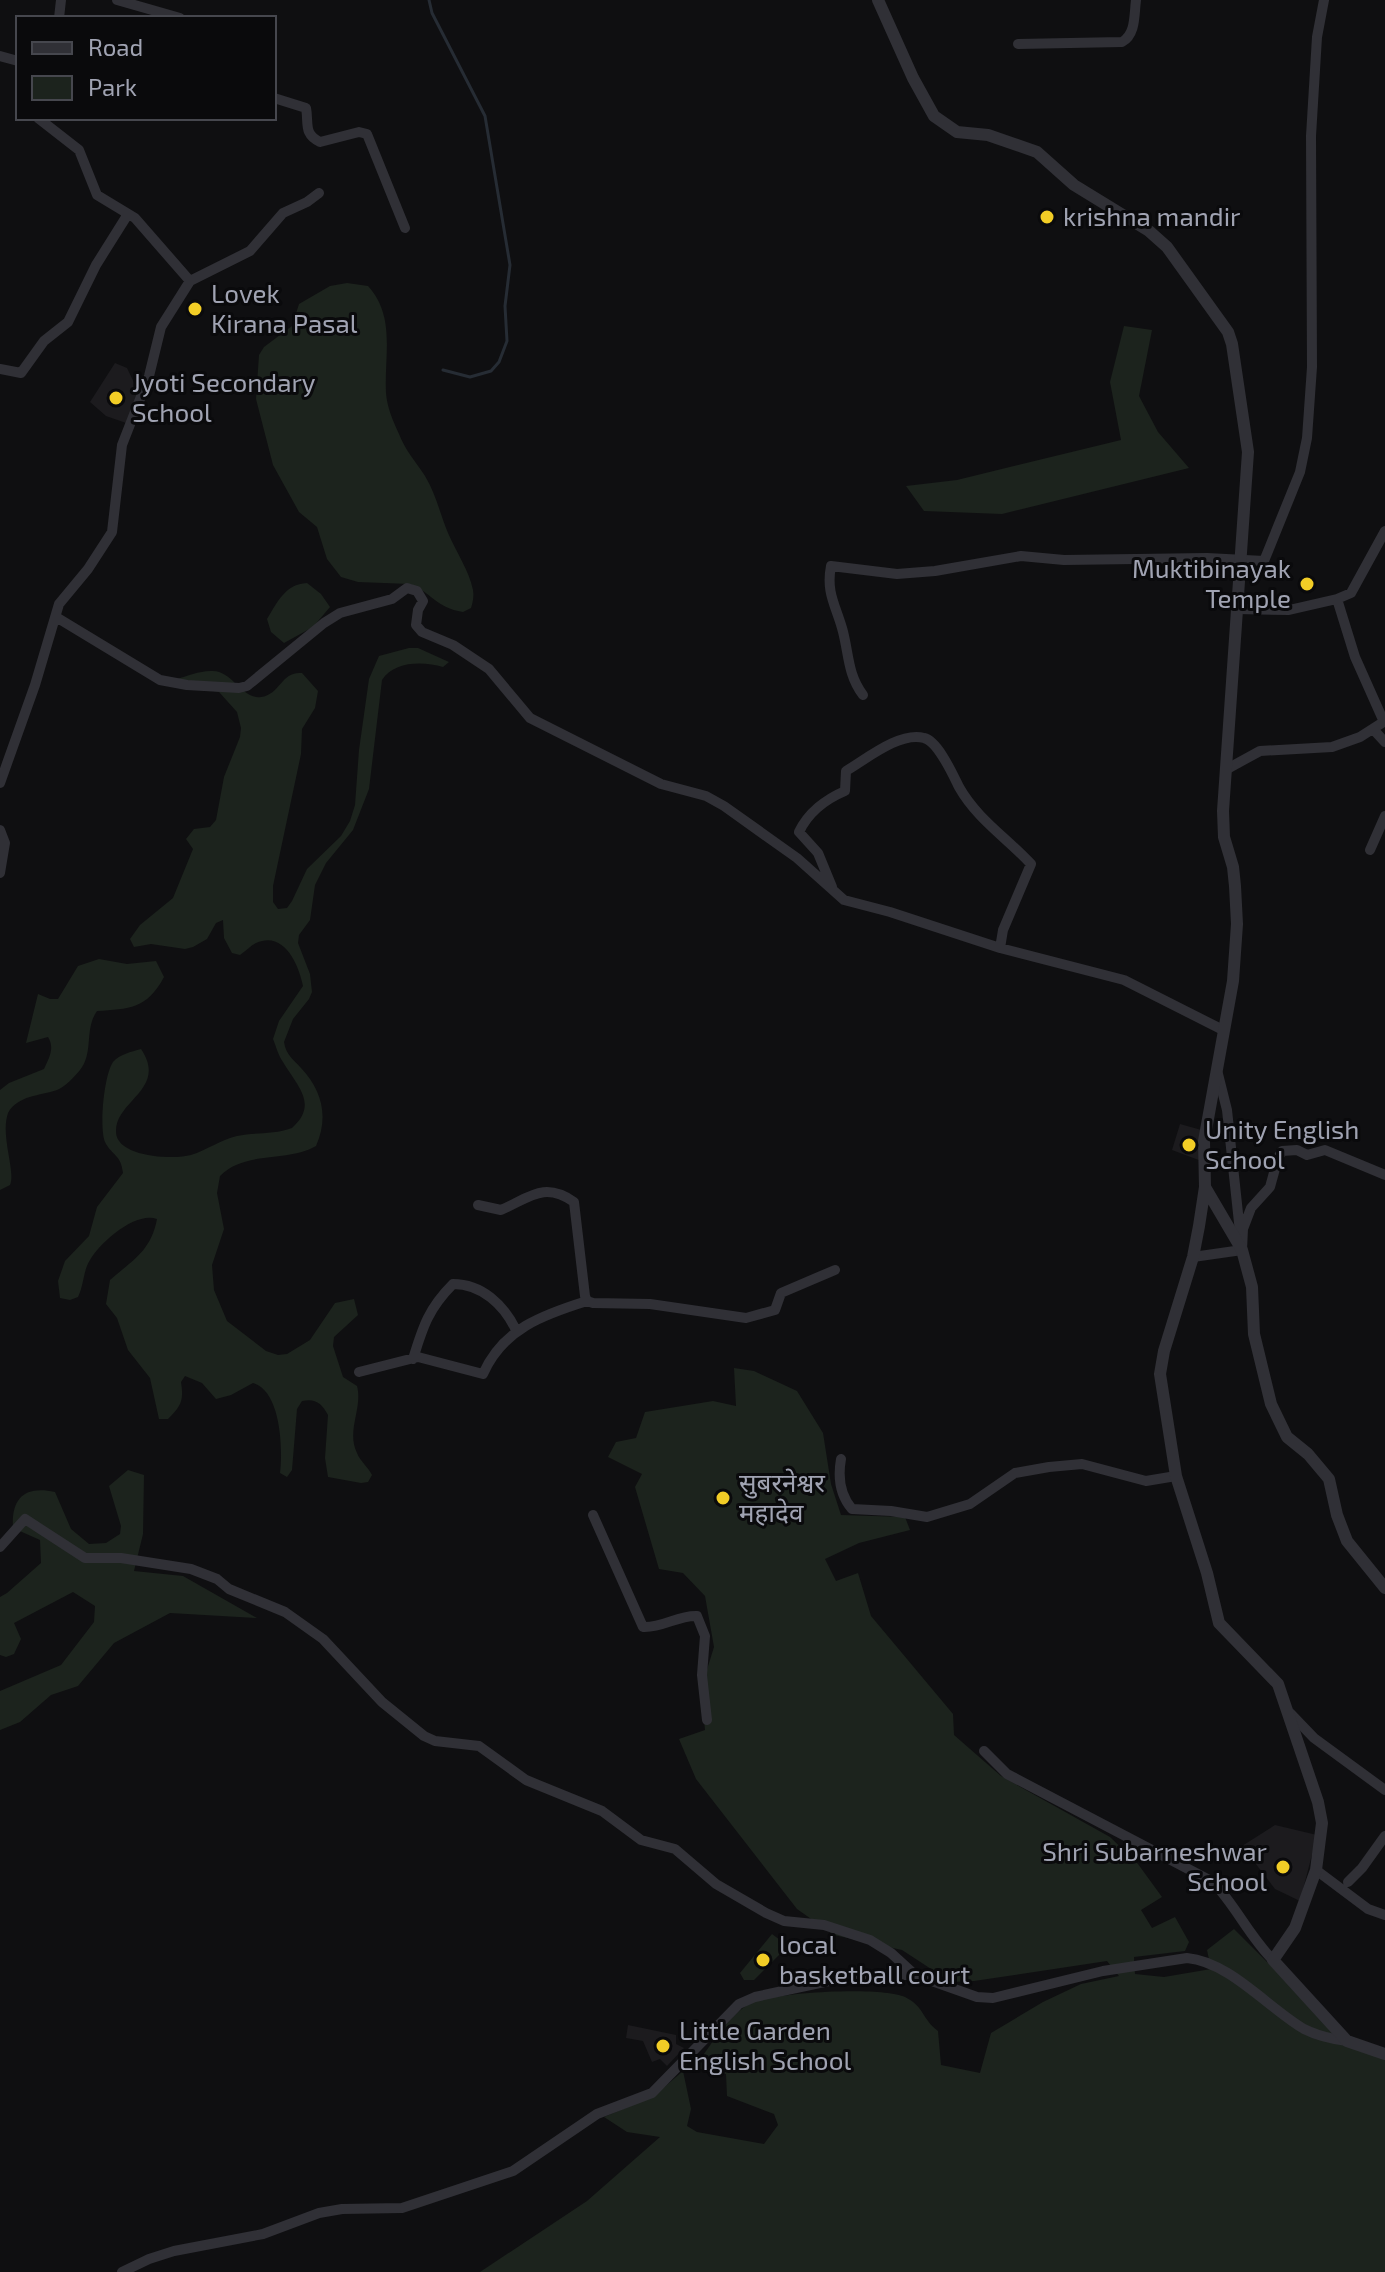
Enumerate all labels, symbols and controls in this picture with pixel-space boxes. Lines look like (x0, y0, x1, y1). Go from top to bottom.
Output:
legend (16, 16, 276, 120)
text: Road (88, 32, 143, 61)
text: Park (88, 72, 137, 101)
place label: krishna mandir (1063, 200, 1241, 231)
marker: krishna mandir (1038, 208, 1056, 226)
place label: Lovek Kirana Pasal (211, 277, 358, 338)
marker: Lovek Kirana Pasal (186, 300, 204, 318)
place label: Jyoti Secondary School (132, 366, 316, 427)
marker: Jyoti Secondary School (107, 389, 125, 407)
place label: Muktibinayak Temple (1132, 552, 1291, 613)
marker: Muktibinayak Temple (1298, 575, 1316, 593)
place label: Unity English School (1205, 1113, 1359, 1174)
marker: Unity English School (1180, 1136, 1198, 1154)
place label: सुबरनेश्वर महादेव (739, 1466, 826, 1527)
marker: सुबरनेश्वर महादेव (714, 1489, 732, 1507)
place label: Shri Subarneshwar School (1042, 1835, 1267, 1896)
marker: Shri Subarneshwar School (1274, 1858, 1292, 1876)
place label: local basketball court (779, 1928, 970, 1989)
marker: local basketball court (754, 1951, 772, 1969)
place label: Little Garden English School (679, 2014, 851, 2075)
marker: Little Garden English School (654, 2037, 672, 2055)

